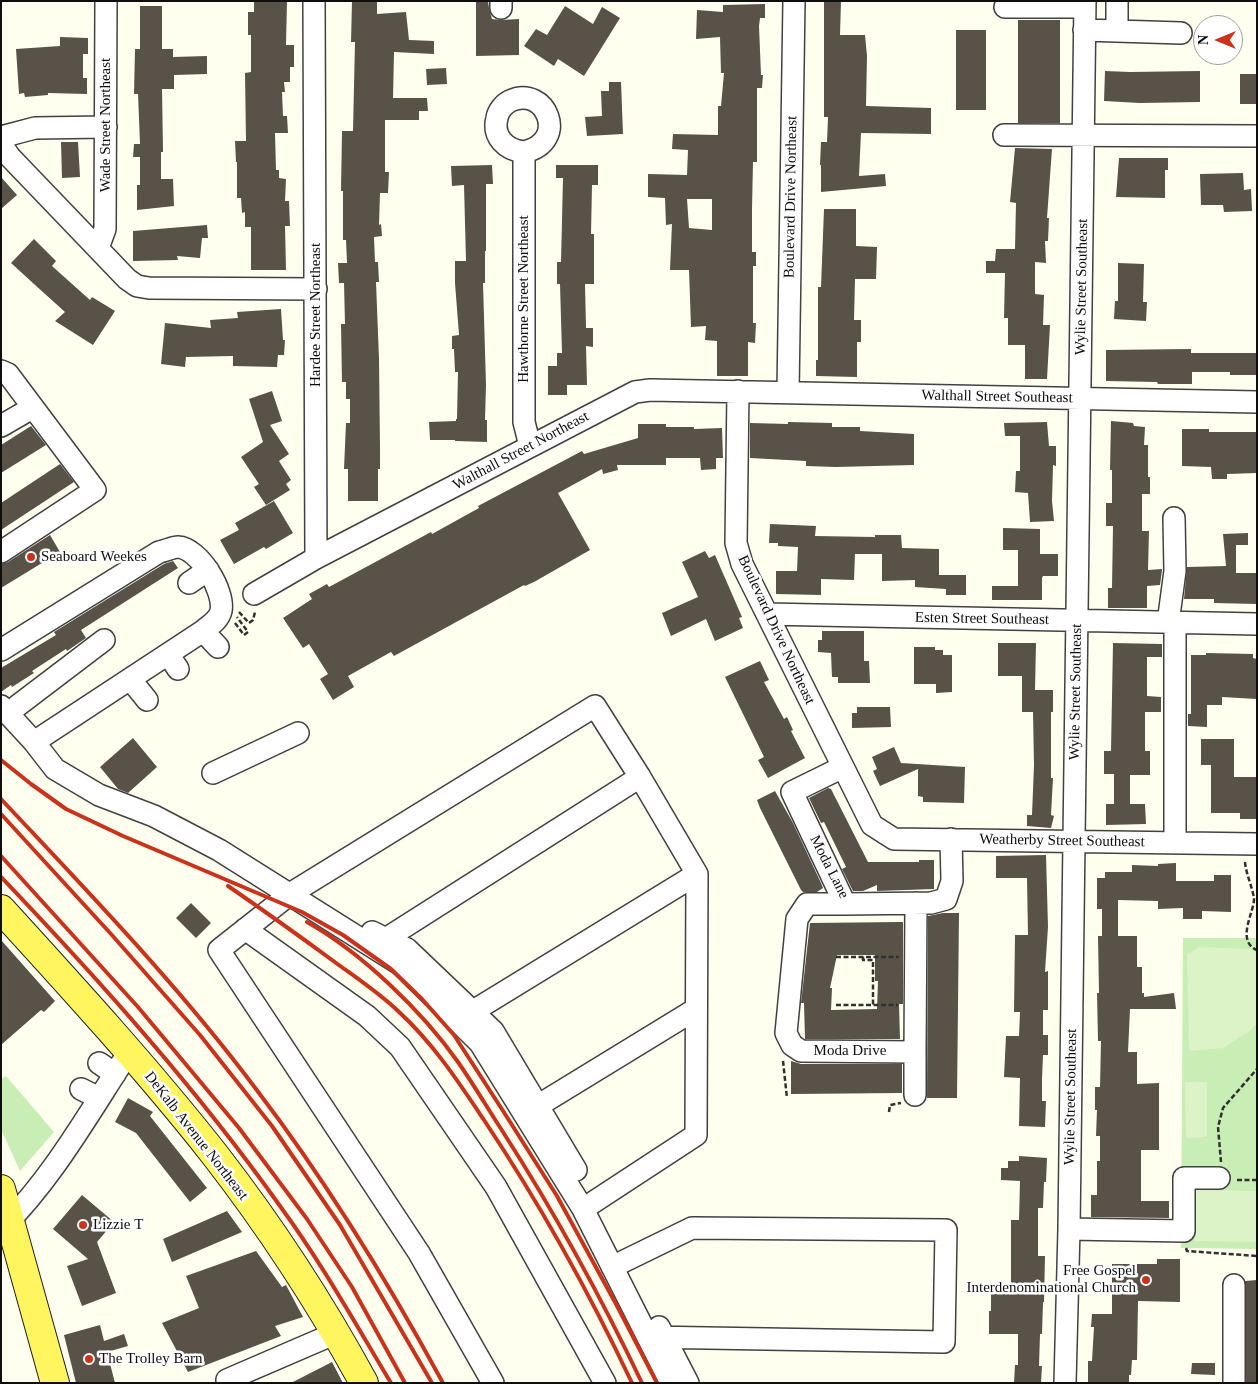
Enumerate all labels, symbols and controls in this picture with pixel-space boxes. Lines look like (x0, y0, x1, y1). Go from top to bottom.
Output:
north arrow (1193, 15, 1243, 65)
text: N (1196, 35, 1211, 45)
street label: Wade Street Northeast (97, 58, 115, 192)
street label: Boulevard Drive Northeast (781, 116, 801, 278)
street label: Hawthorne Street Northeast (515, 215, 533, 383)
street label: Wylie Street Southeast (1072, 219, 1092, 355)
street label: Hardee Street Northeast (307, 243, 325, 387)
street label: Walthall Street Southeast (921, 387, 1073, 407)
street label: Walthall Street Northeast (450, 408, 592, 494)
place label: Seaboard Weekes (41, 548, 147, 566)
marker: Seaboard Weekes (25, 551, 37, 563)
street label: Boulevard Drive Northeast (734, 553, 818, 707)
street label: Esten Street Southeast (915, 609, 1049, 629)
street label: Wylie Street Southeast (1066, 624, 1086, 760)
street label: Weatherby Street Southeast (979, 831, 1145, 851)
street label: Moda Lane (805, 832, 853, 902)
street label: Wylie Street Southeast (1061, 1029, 1081, 1165)
street label: Moda Drive (814, 1042, 886, 1060)
street label: DeKalb Avenue Northeast (140, 1068, 252, 1204)
place label: Lizzie T (93, 1216, 143, 1234)
marker: Lizzie T (77, 1219, 89, 1231)
place label: Free Gospel Interdenominational Church (966, 1262, 1136, 1297)
marker: Free Gospel Interdenominational Church (1140, 1274, 1152, 1286)
place label: The Trolley Barn (99, 1350, 203, 1368)
marker: The Trolley Barn (83, 1353, 95, 1365)

